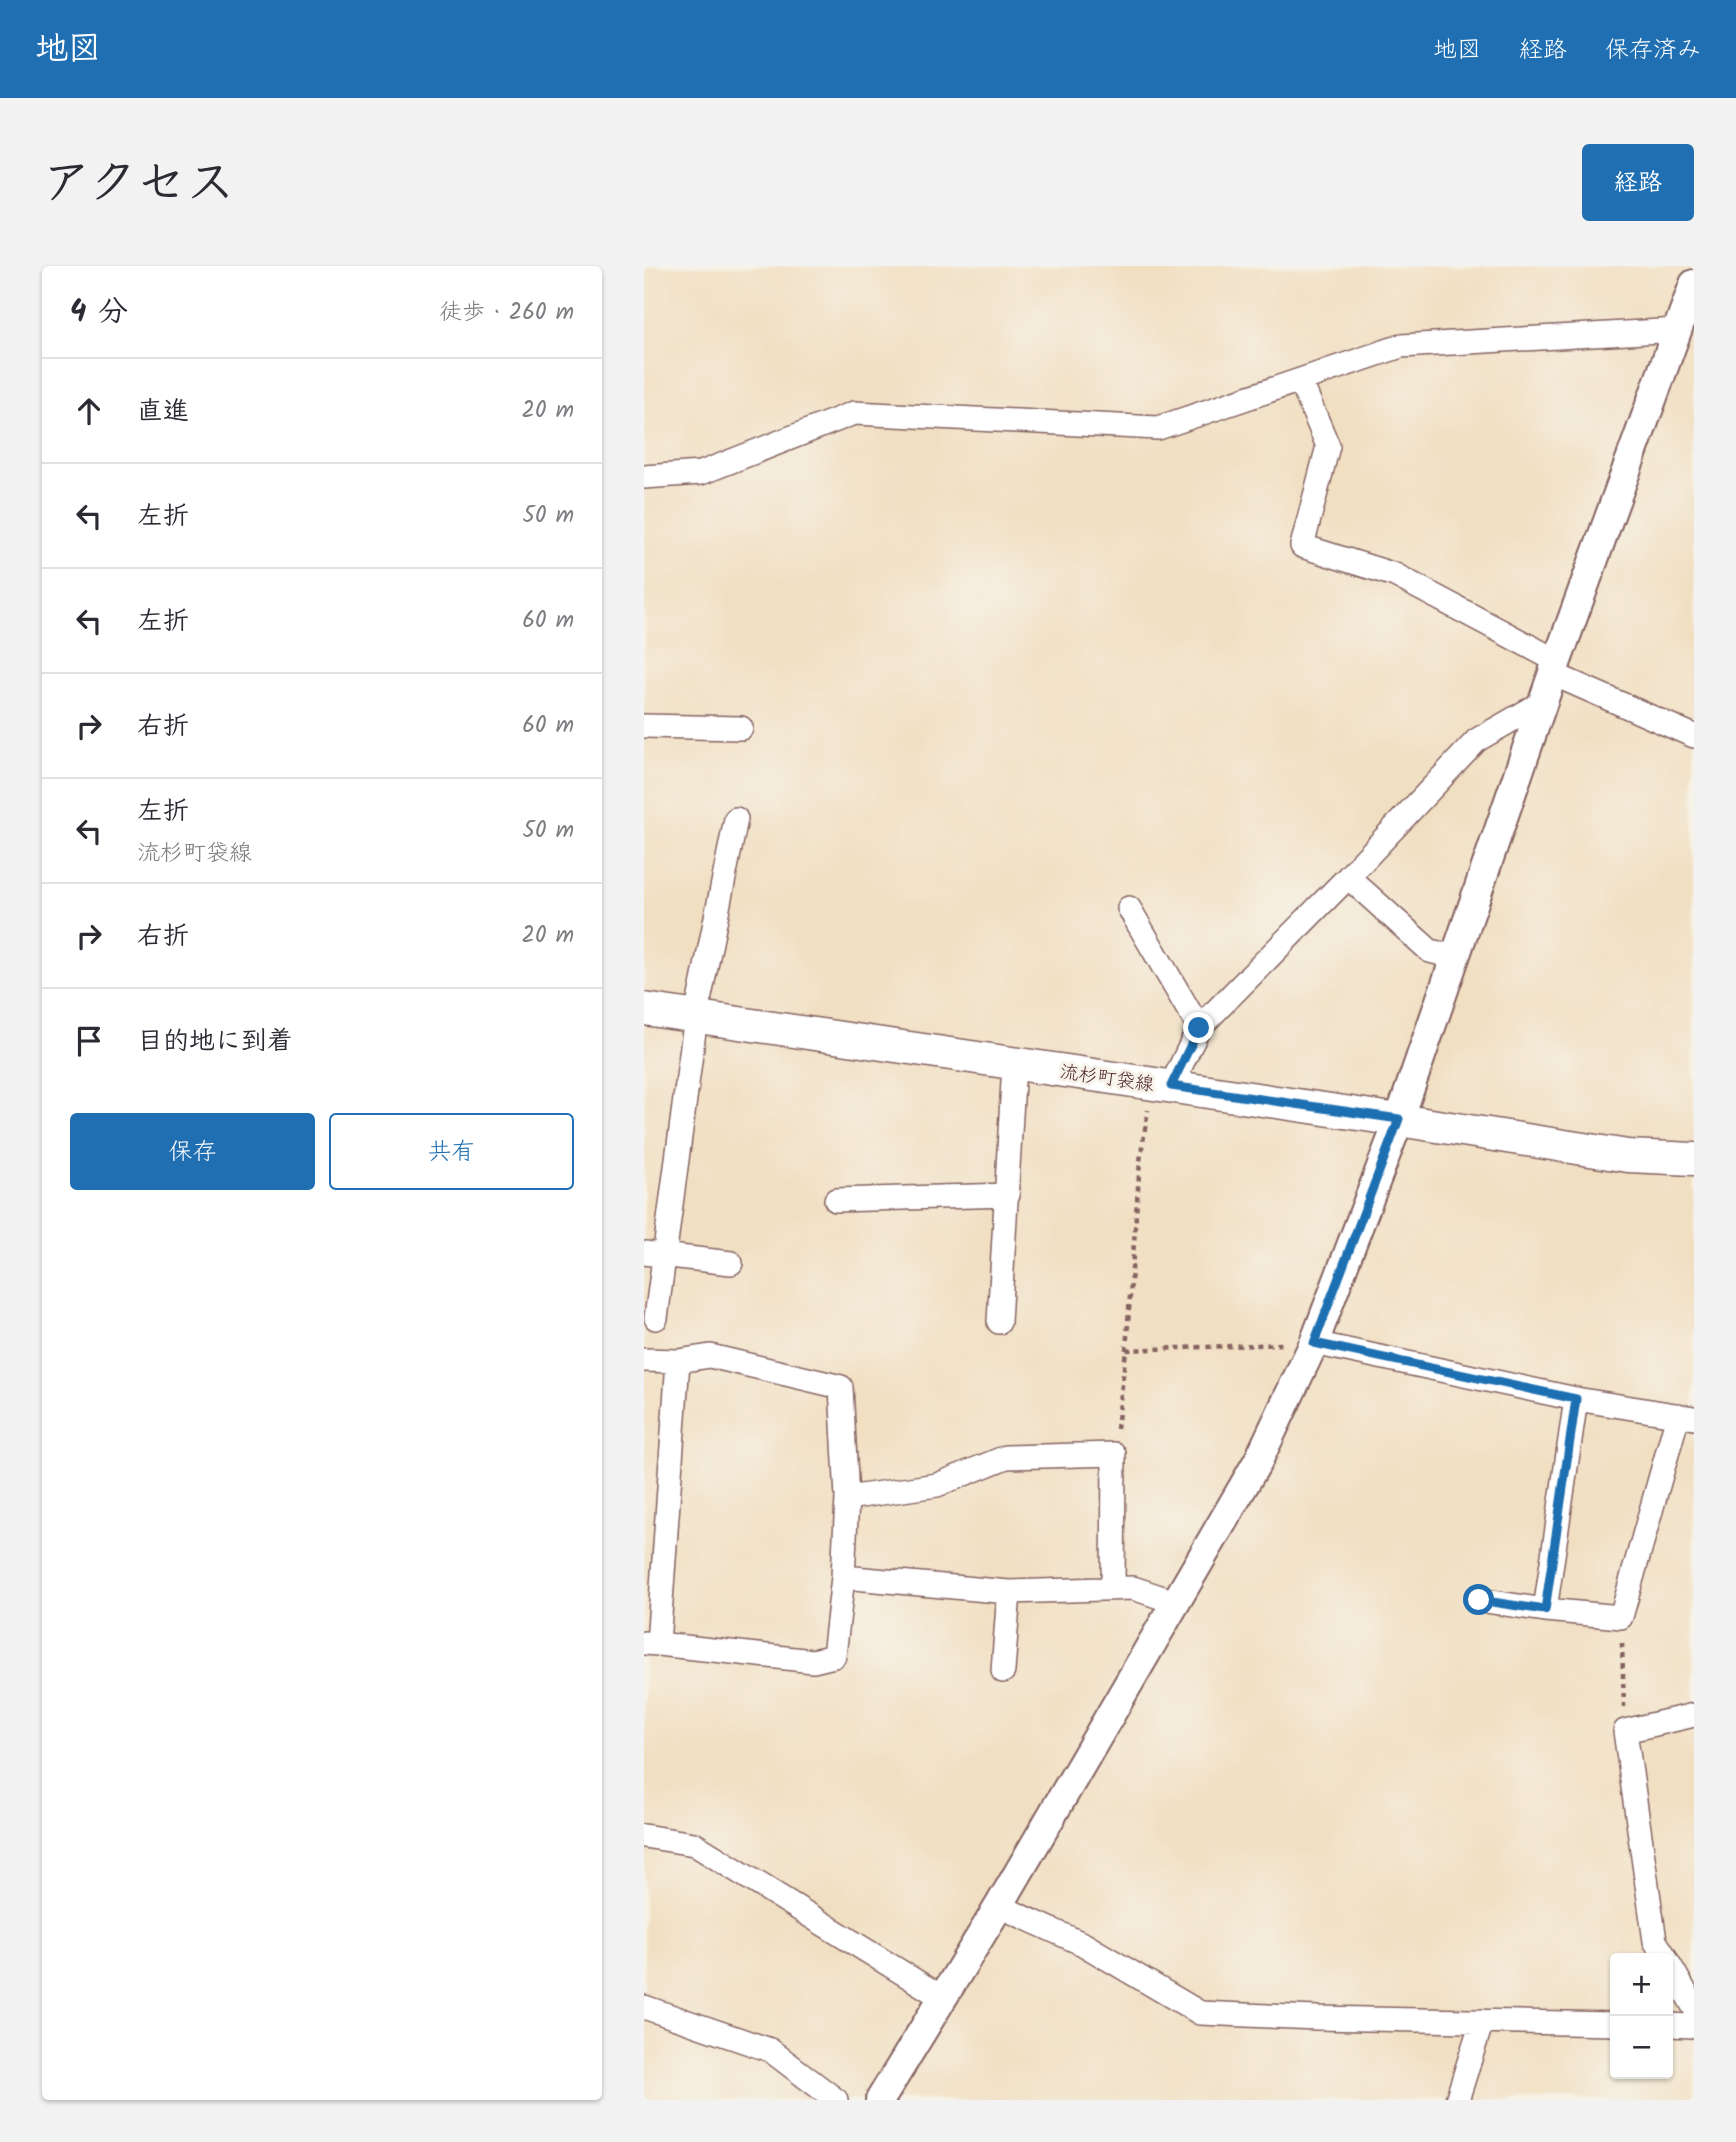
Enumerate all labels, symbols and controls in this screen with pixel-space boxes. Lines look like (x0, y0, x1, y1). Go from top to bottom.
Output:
text: 地図 (35, 24, 101, 77)
text: 地図 (1433, 31, 1481, 70)
text: 経路 (1519, 31, 1567, 70)
text: 保存済み (1605, 31, 1701, 70)
button: 経路 (1582, 144, 1694, 221)
text: アクセス (42, 146, 235, 224)
text: 4 分 (70, 289, 128, 337)
text: 徒歩 · 260 m (439, 295, 574, 331)
text: 直進 (137, 391, 189, 433)
icon: ahead (70, 392, 108, 430)
text: 20 m (522, 393, 574, 429)
text: 左折 (137, 496, 189, 538)
icon: left (70, 497, 108, 535)
text: 50 m (523, 498, 574, 534)
text: 左折 (137, 601, 189, 643)
icon: left (70, 602, 108, 640)
text: 60 m (522, 603, 574, 639)
text: 右折 (137, 706, 189, 748)
icon: right (70, 707, 108, 745)
text: 60 m (522, 708, 574, 744)
text: 左折 (137, 791, 189, 833)
icon: left (70, 812, 108, 850)
text: 50 m (523, 813, 574, 849)
text: 流杉町袋線 (137, 836, 252, 872)
text: 右折 (137, 916, 189, 958)
icon: right (70, 917, 108, 955)
text: 20 m (522, 918, 574, 954)
route end (1183, 1012, 1214, 1043)
text: 目的地に到着 (137, 1021, 293, 1063)
icon: arrive (70, 1022, 108, 1060)
street label: 流杉町袋線 (1058, 1058, 1156, 1100)
button: 保存 (70, 1113, 315, 1190)
button: 共有 (329, 1113, 574, 1190)
route start (1463, 1584, 1494, 1615)
map controls (1610, 1953, 1673, 2079)
button: + (1610, 1953, 1673, 2016)
button: − (1610, 2016, 1673, 2079)

